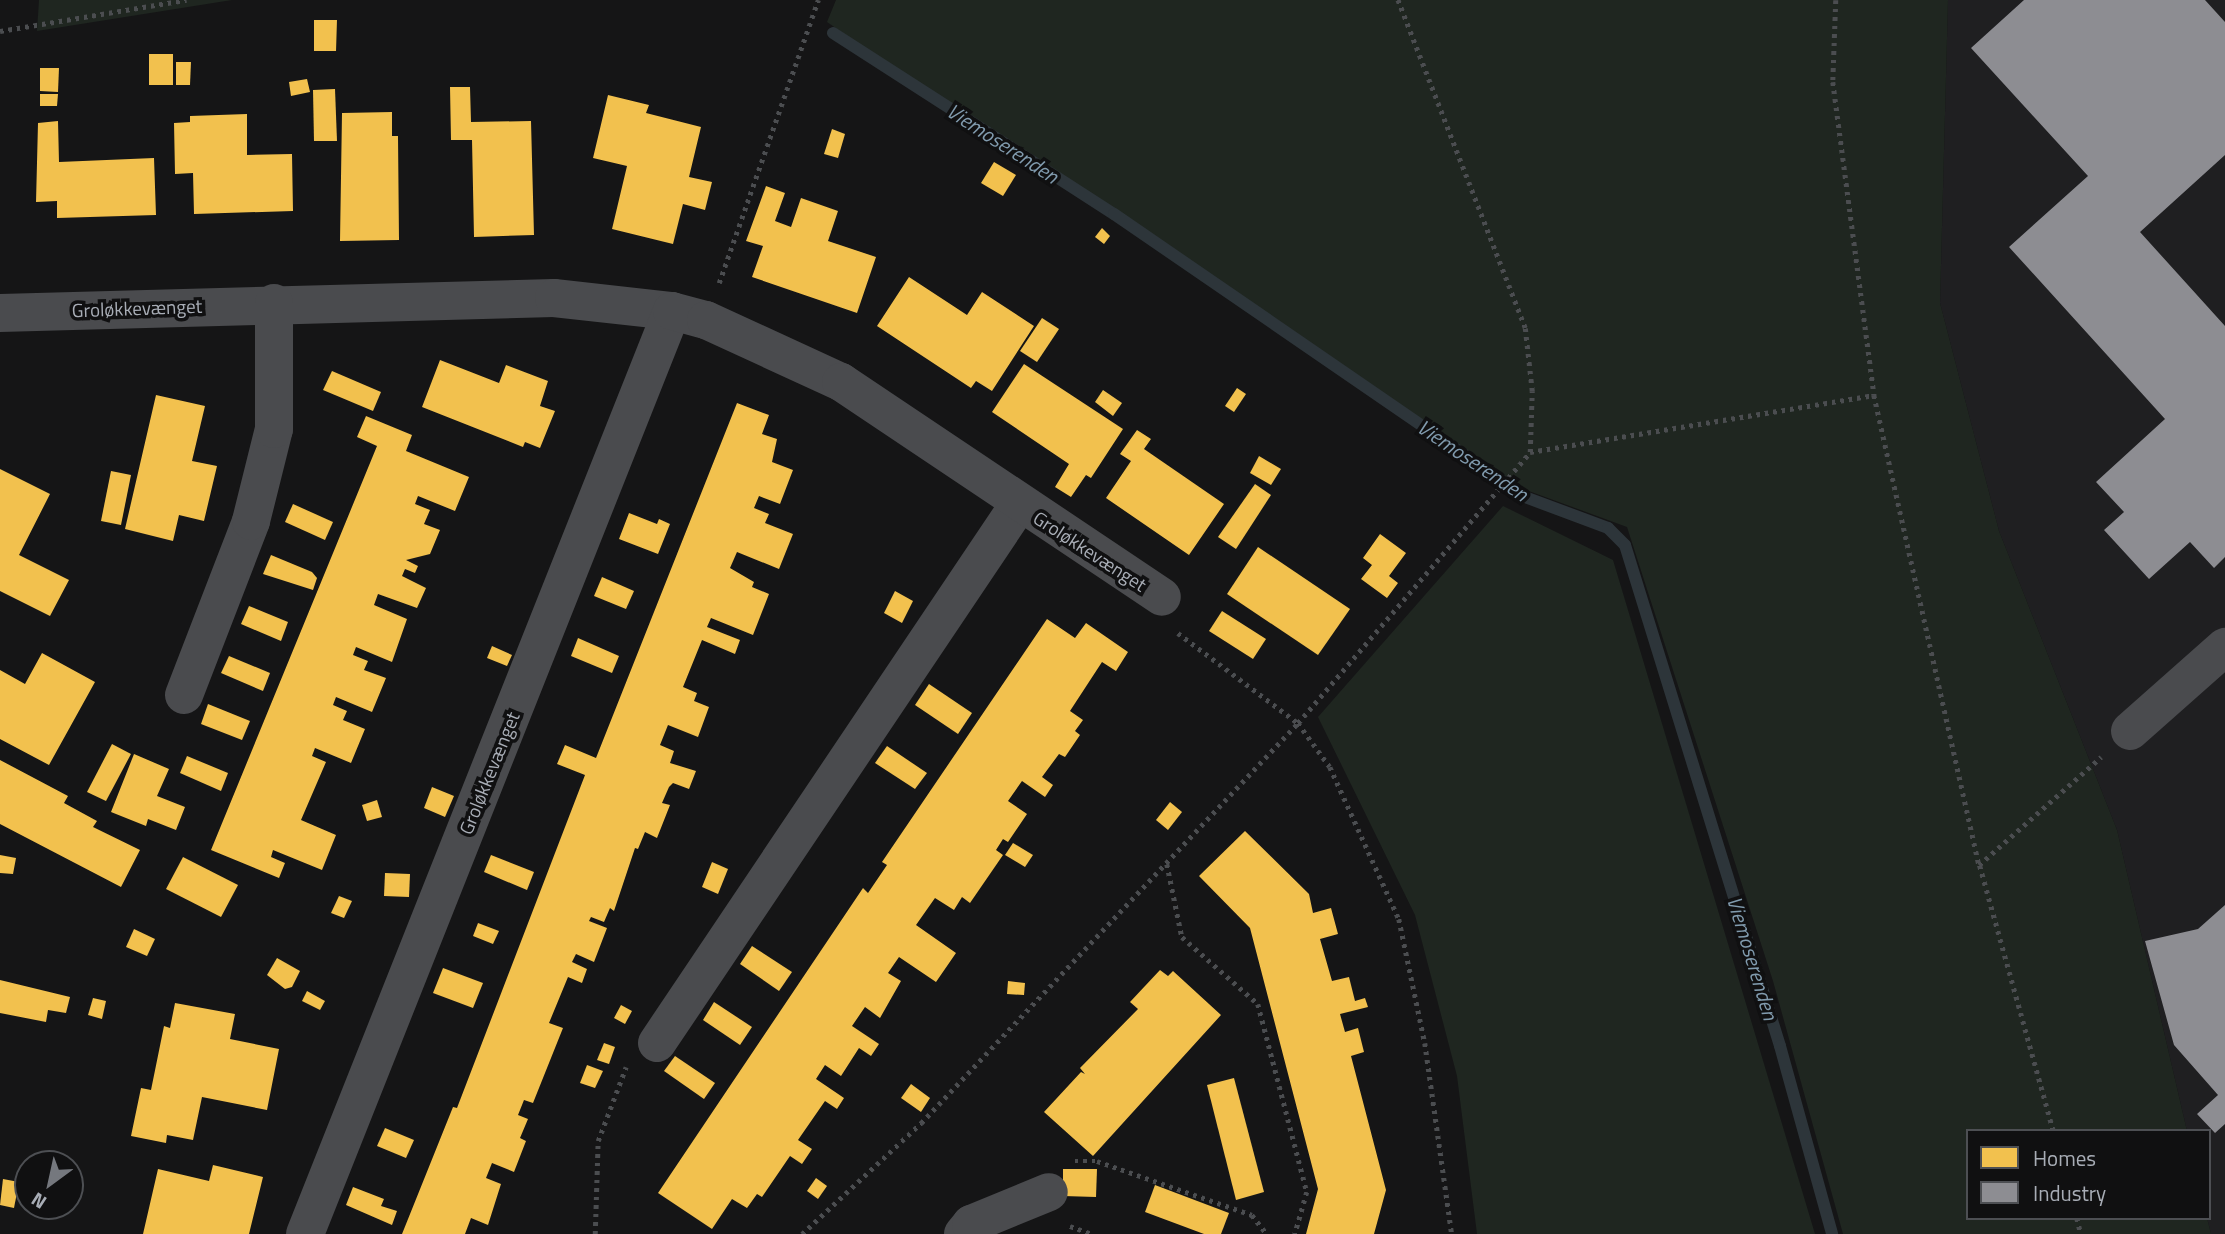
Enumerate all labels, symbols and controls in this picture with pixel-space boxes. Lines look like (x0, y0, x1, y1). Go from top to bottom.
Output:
water label: Viemoserenden (942, 98, 1064, 188)
street label: Groløkkevænget (71, 294, 203, 322)
water label: Viemoserenden (1413, 414, 1533, 506)
street label: Groløkkevænget (1029, 506, 1151, 596)
street label: Groløkkevænget (454, 708, 524, 838)
water label: Viemoserenden (1722, 893, 1784, 1023)
legend (1966, 1129, 2211, 1220)
text: Homes (2033, 1142, 2096, 1174)
north arrow (14, 1150, 84, 1220)
text: Industry (2033, 1177, 2106, 1209)
text: N (25, 1186, 52, 1217)

